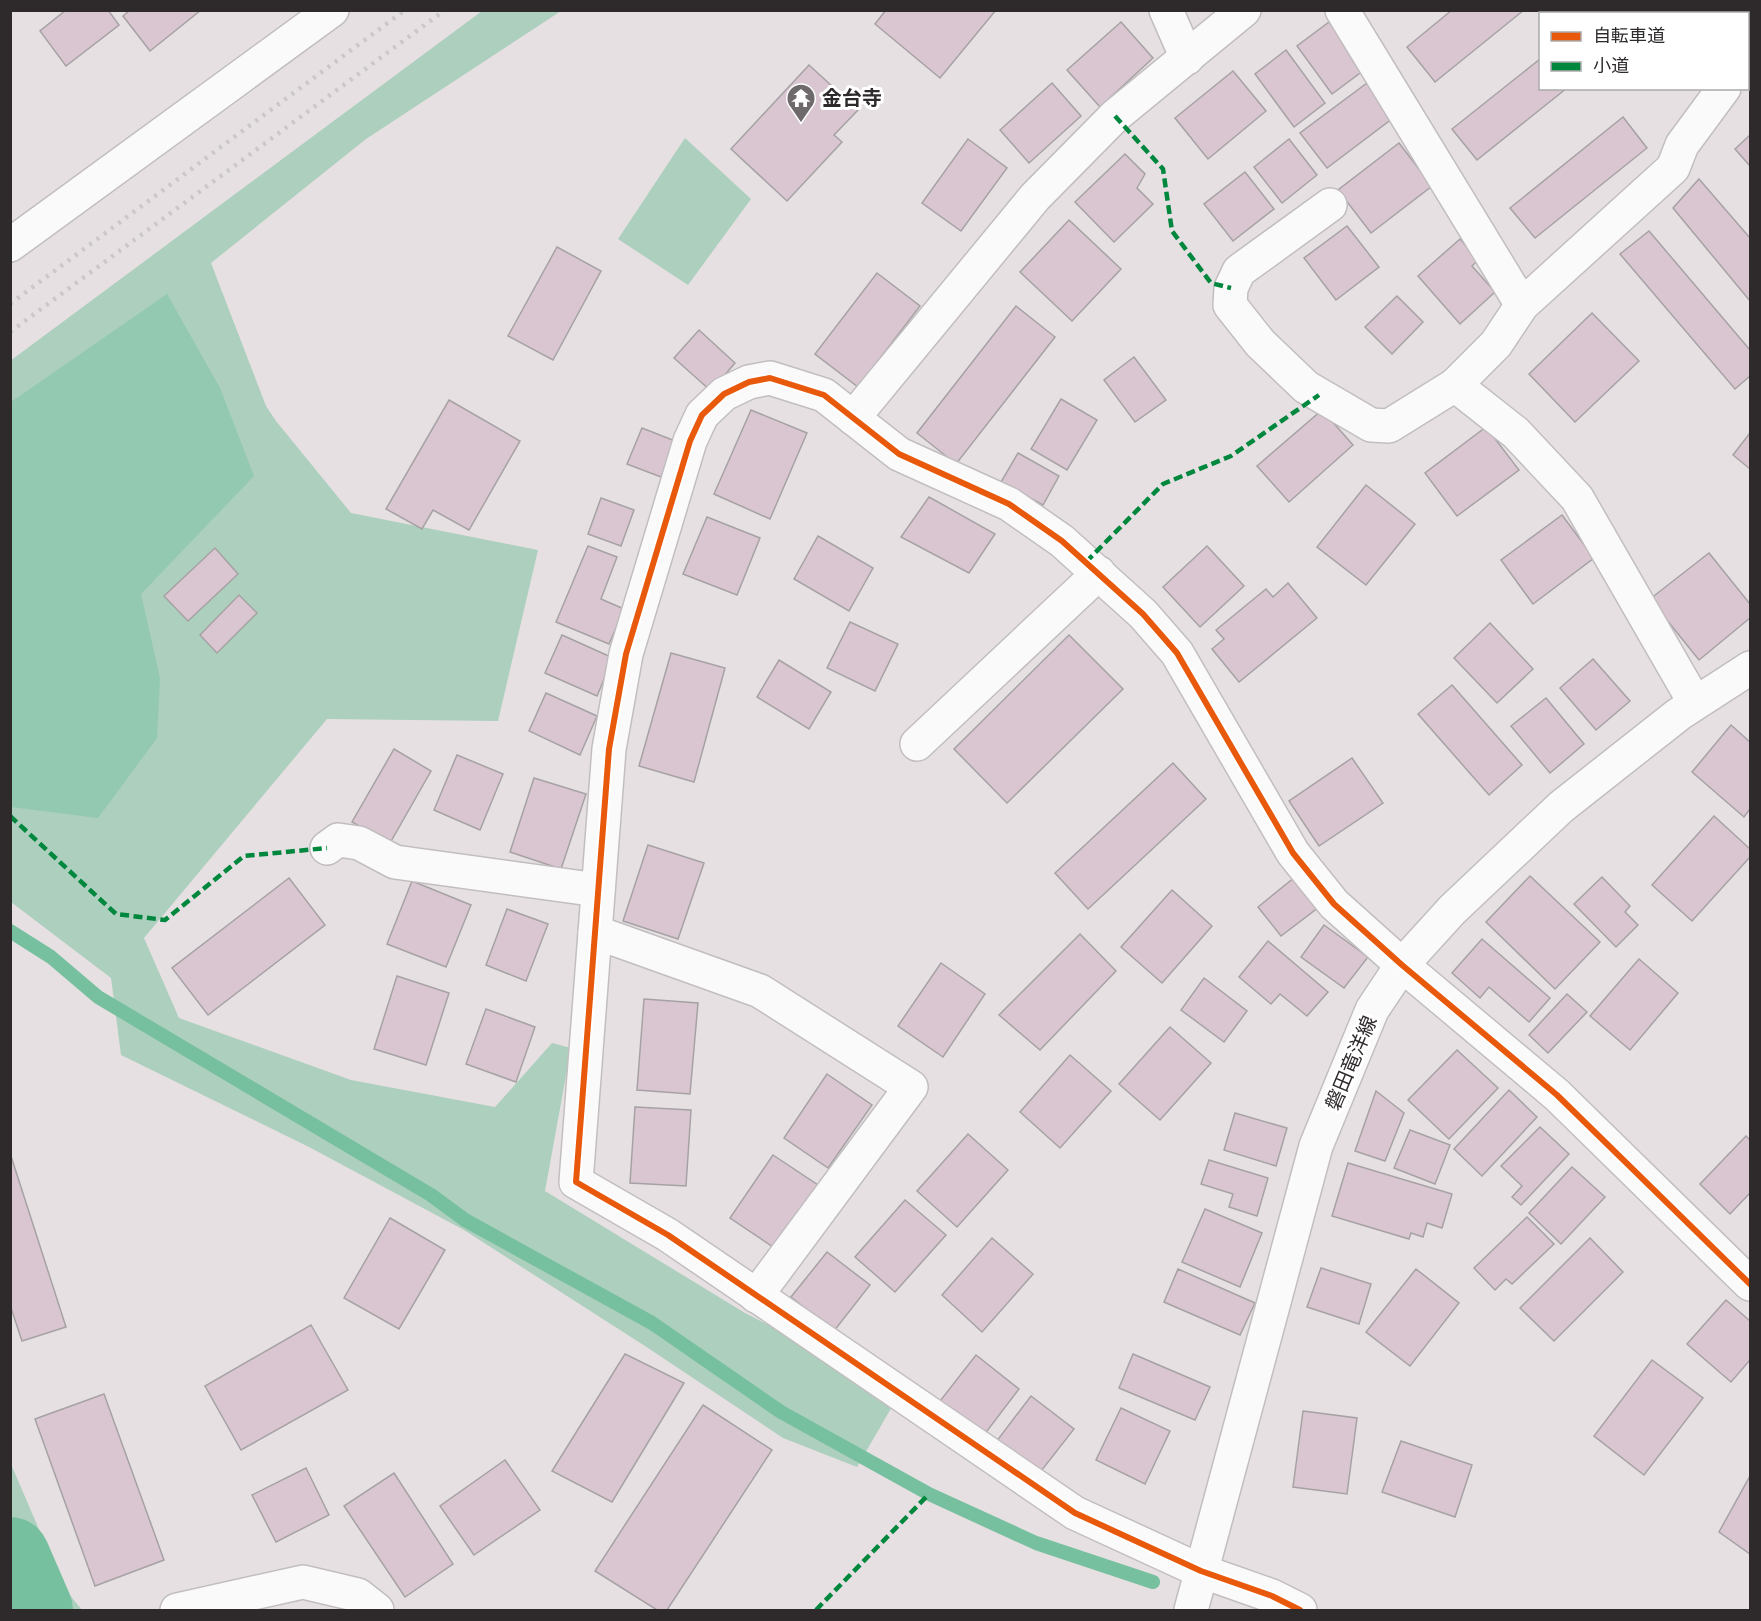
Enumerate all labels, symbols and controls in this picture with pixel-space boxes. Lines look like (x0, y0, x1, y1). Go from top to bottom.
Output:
legend (1539, 12, 1749, 90)
text: 自転車道 (1593, 25, 1665, 47)
text: 小道 (1593, 55, 1629, 77)
temple icon: 金台寺 (785, 82, 817, 124)
place label: 金台寺 (822, 86, 882, 110)
street label: 磐田竜洋線 (1320, 1012, 1382, 1114)

